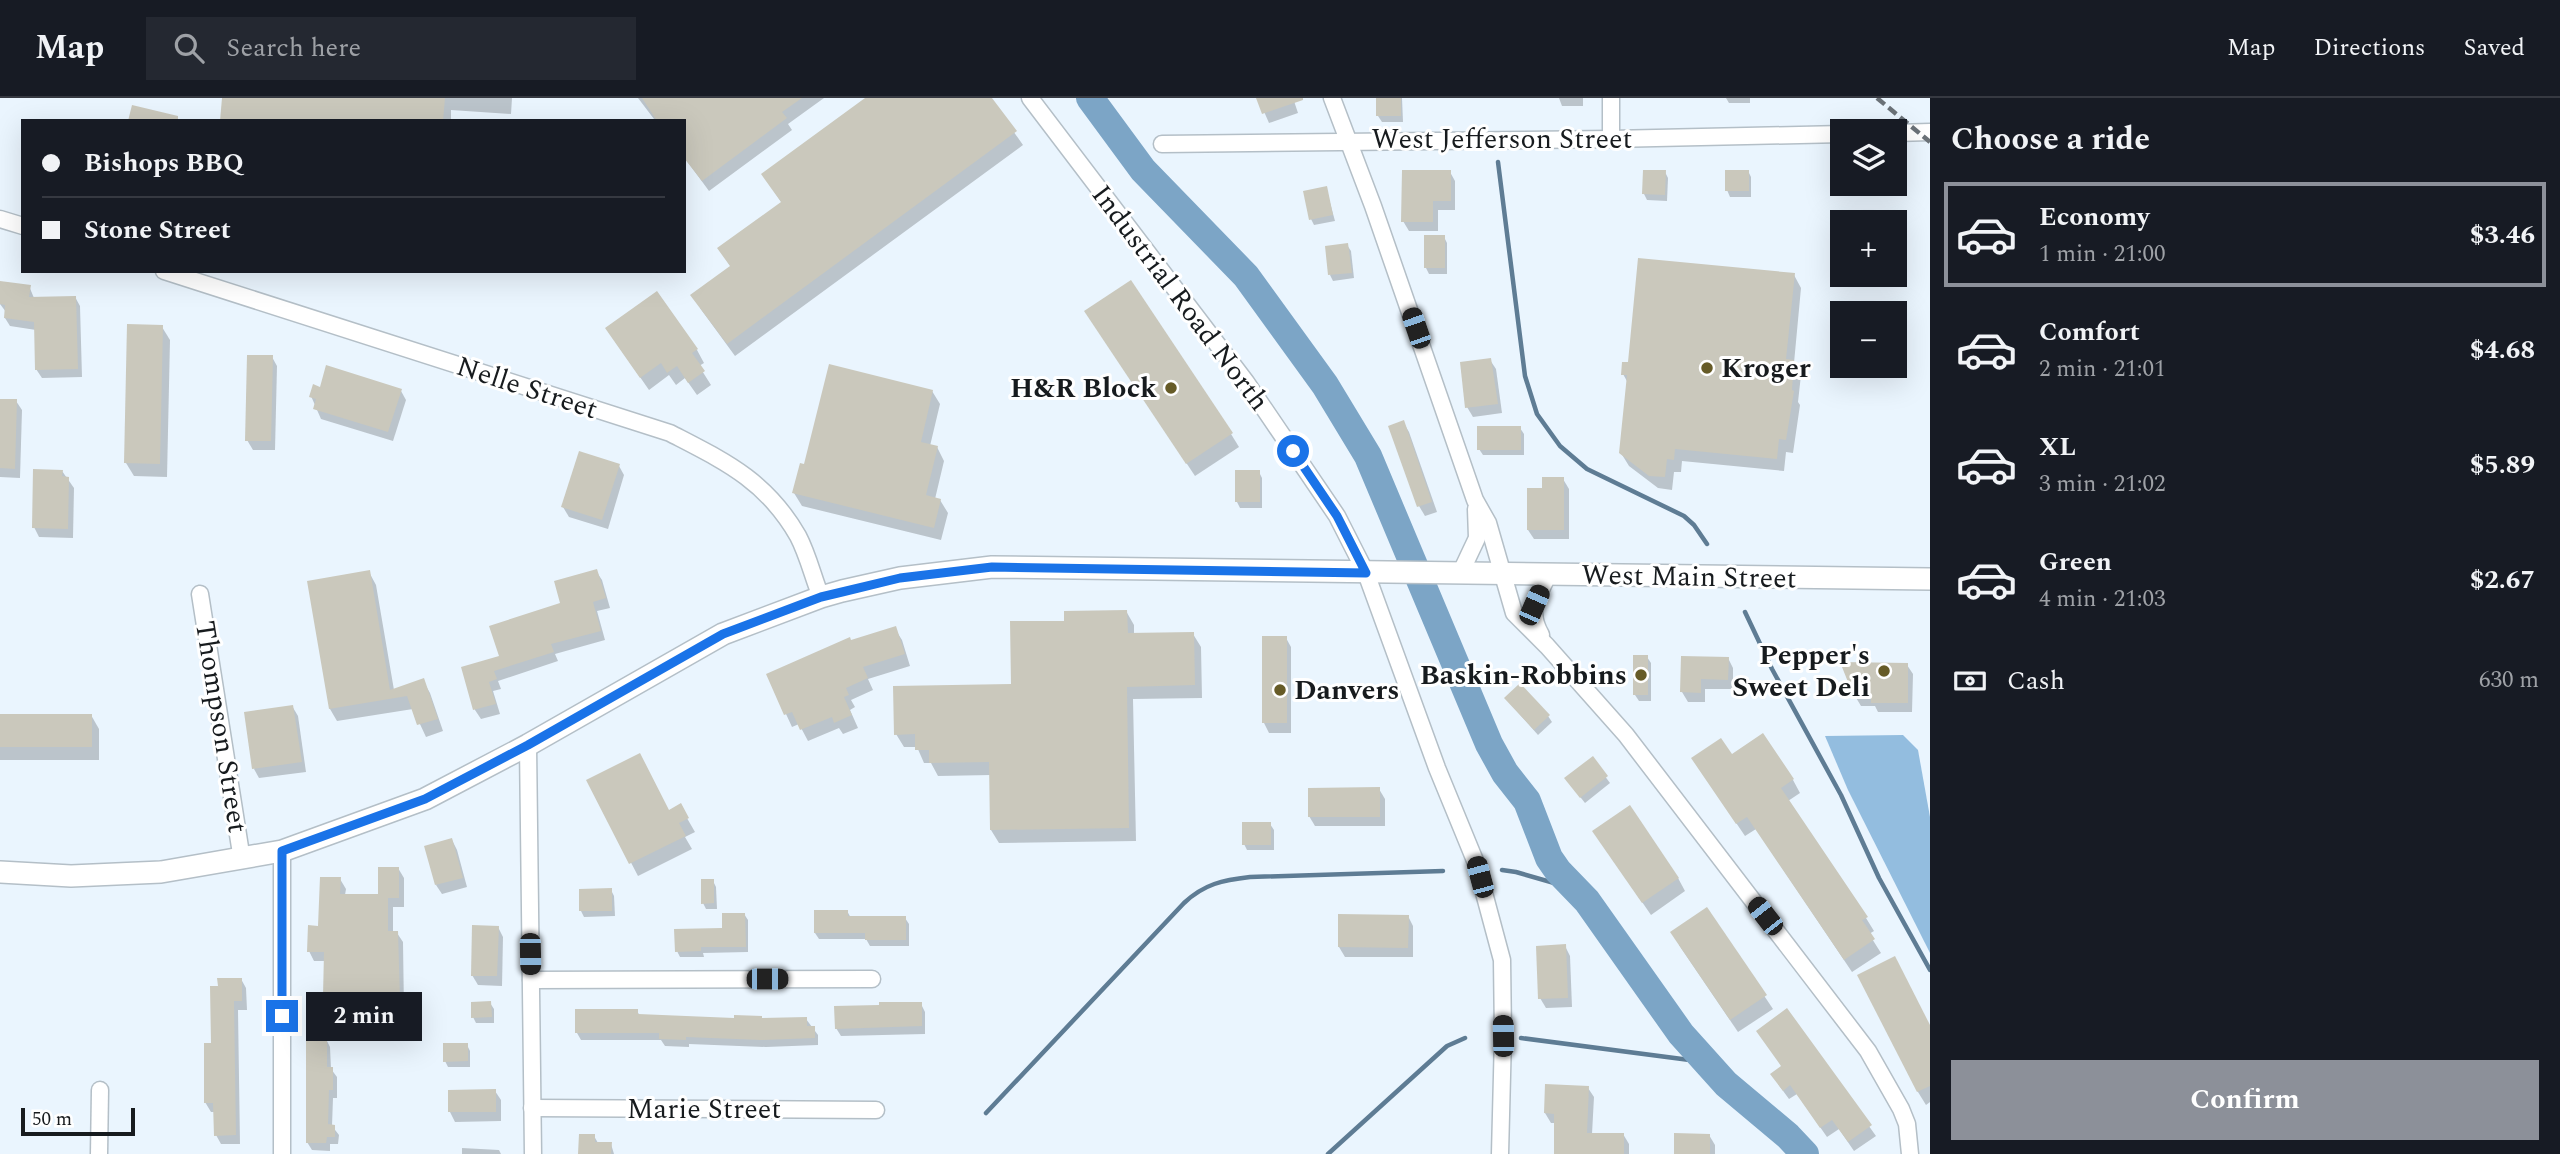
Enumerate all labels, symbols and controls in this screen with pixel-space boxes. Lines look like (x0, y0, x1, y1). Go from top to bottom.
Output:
search box (146, 17, 636, 80)
text: Map (35, 23, 104, 73)
text: Search here (226, 28, 361, 68)
icon: search (170, 29, 208, 67)
text: Map (2227, 30, 2275, 66)
text: Directions (2313, 30, 2425, 66)
text: Saved (2463, 30, 2525, 66)
text: Choose a ride (1951, 115, 2150, 164)
street label: West Jefferson Street (1372, 118, 1633, 161)
map controls (1830, 119, 1907, 378)
button: layers (1830, 119, 1907, 196)
text: Bishops BBQ (84, 143, 244, 183)
street label: Industrial Road North (1080, 176, 1280, 420)
text: Economy (2039, 197, 2149, 237)
icon: car (1955, 203, 2018, 266)
text: Stone Street (84, 210, 231, 250)
button: + (1830, 210, 1907, 287)
text: $3.46 (2470, 215, 2535, 255)
text: 1 min · 21:00 (2039, 237, 2166, 272)
button: − (1830, 301, 1907, 378)
car (1400, 305, 1433, 351)
text: Comfort (2039, 312, 2140, 352)
icon: car (1955, 318, 2018, 381)
text: $4.68 (2470, 330, 2535, 370)
street label: Nelle Street (451, 345, 603, 431)
place label: Kroger (1721, 347, 1811, 390)
text: 2 min · 21:01 (2039, 352, 2166, 387)
marker: Kroger (1699, 360, 1715, 376)
place label: H&R Block (1010, 367, 1157, 410)
marker: H&R Block (1163, 380, 1179, 396)
text: XL (2039, 427, 2076, 467)
icon: car (1955, 433, 2018, 496)
route start (1277, 435, 1309, 467)
text: $5.89 (2470, 445, 2535, 485)
text: 3 min · 21:02 (2039, 467, 2166, 502)
text: Green (2039, 542, 2112, 582)
icon: car (1955, 548, 2018, 611)
street label: West Main Street (1581, 554, 1797, 600)
text: $2.67 (2470, 560, 2535, 600)
car (1516, 582, 1553, 628)
text: 4 min · 21:03 (2039, 582, 2166, 617)
street label: Thompson Street (183, 618, 259, 836)
place label: Pepper's Sweet Deli (1732, 634, 1870, 709)
place label: Baskin-Robbins (1420, 654, 1627, 697)
text: Cash (2007, 661, 2065, 701)
icon: cash (1951, 662, 1989, 700)
marker: Pepper's Sweet Deli (1876, 663, 1892, 679)
text: 630 m (2479, 663, 2539, 698)
marker: Baskin-Robbins (1633, 667, 1649, 683)
place label: Danvers (1294, 669, 1399, 712)
marker: Danvers (1272, 682, 1288, 698)
car (1465, 854, 1496, 900)
car (1744, 893, 1787, 939)
car (520, 933, 541, 975)
car (747, 969, 789, 990)
callout: 2 min (306, 992, 422, 1040)
text: 2 min (333, 999, 395, 1034)
route end (266, 1000, 298, 1032)
car (1493, 1015, 1514, 1057)
button: Confirm (1951, 1060, 2539, 1140)
street label: Marie Street (627, 1088, 781, 1131)
scale bar (21, 1105, 135, 1137)
text: 50 m (32, 1105, 72, 1134)

